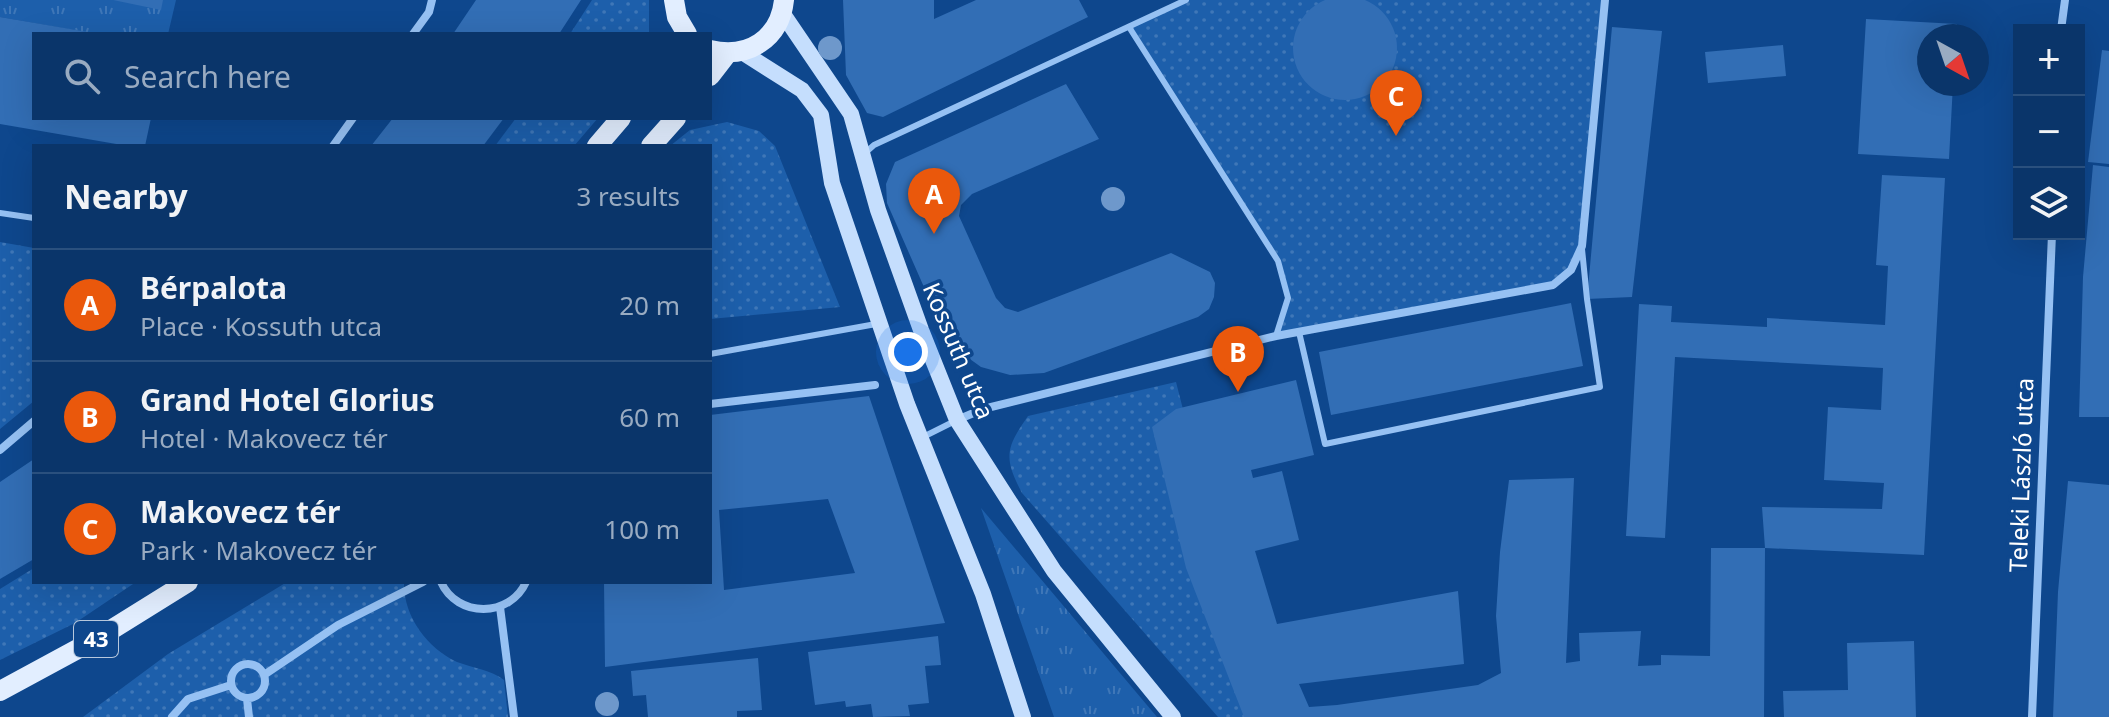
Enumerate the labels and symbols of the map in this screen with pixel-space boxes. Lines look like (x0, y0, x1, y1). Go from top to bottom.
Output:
north arrow (1917, 24, 1989, 96)
pin: C (1370, 70, 1422, 136)
pin: A (908, 168, 960, 234)
street label: Kossuth utca (916, 277, 1003, 424)
pin: B (1212, 326, 1264, 392)
your location (888, 332, 928, 372)
street label: Teleki László utca (2001, 377, 2040, 573)
road number: 43 (74, 621, 118, 657)

